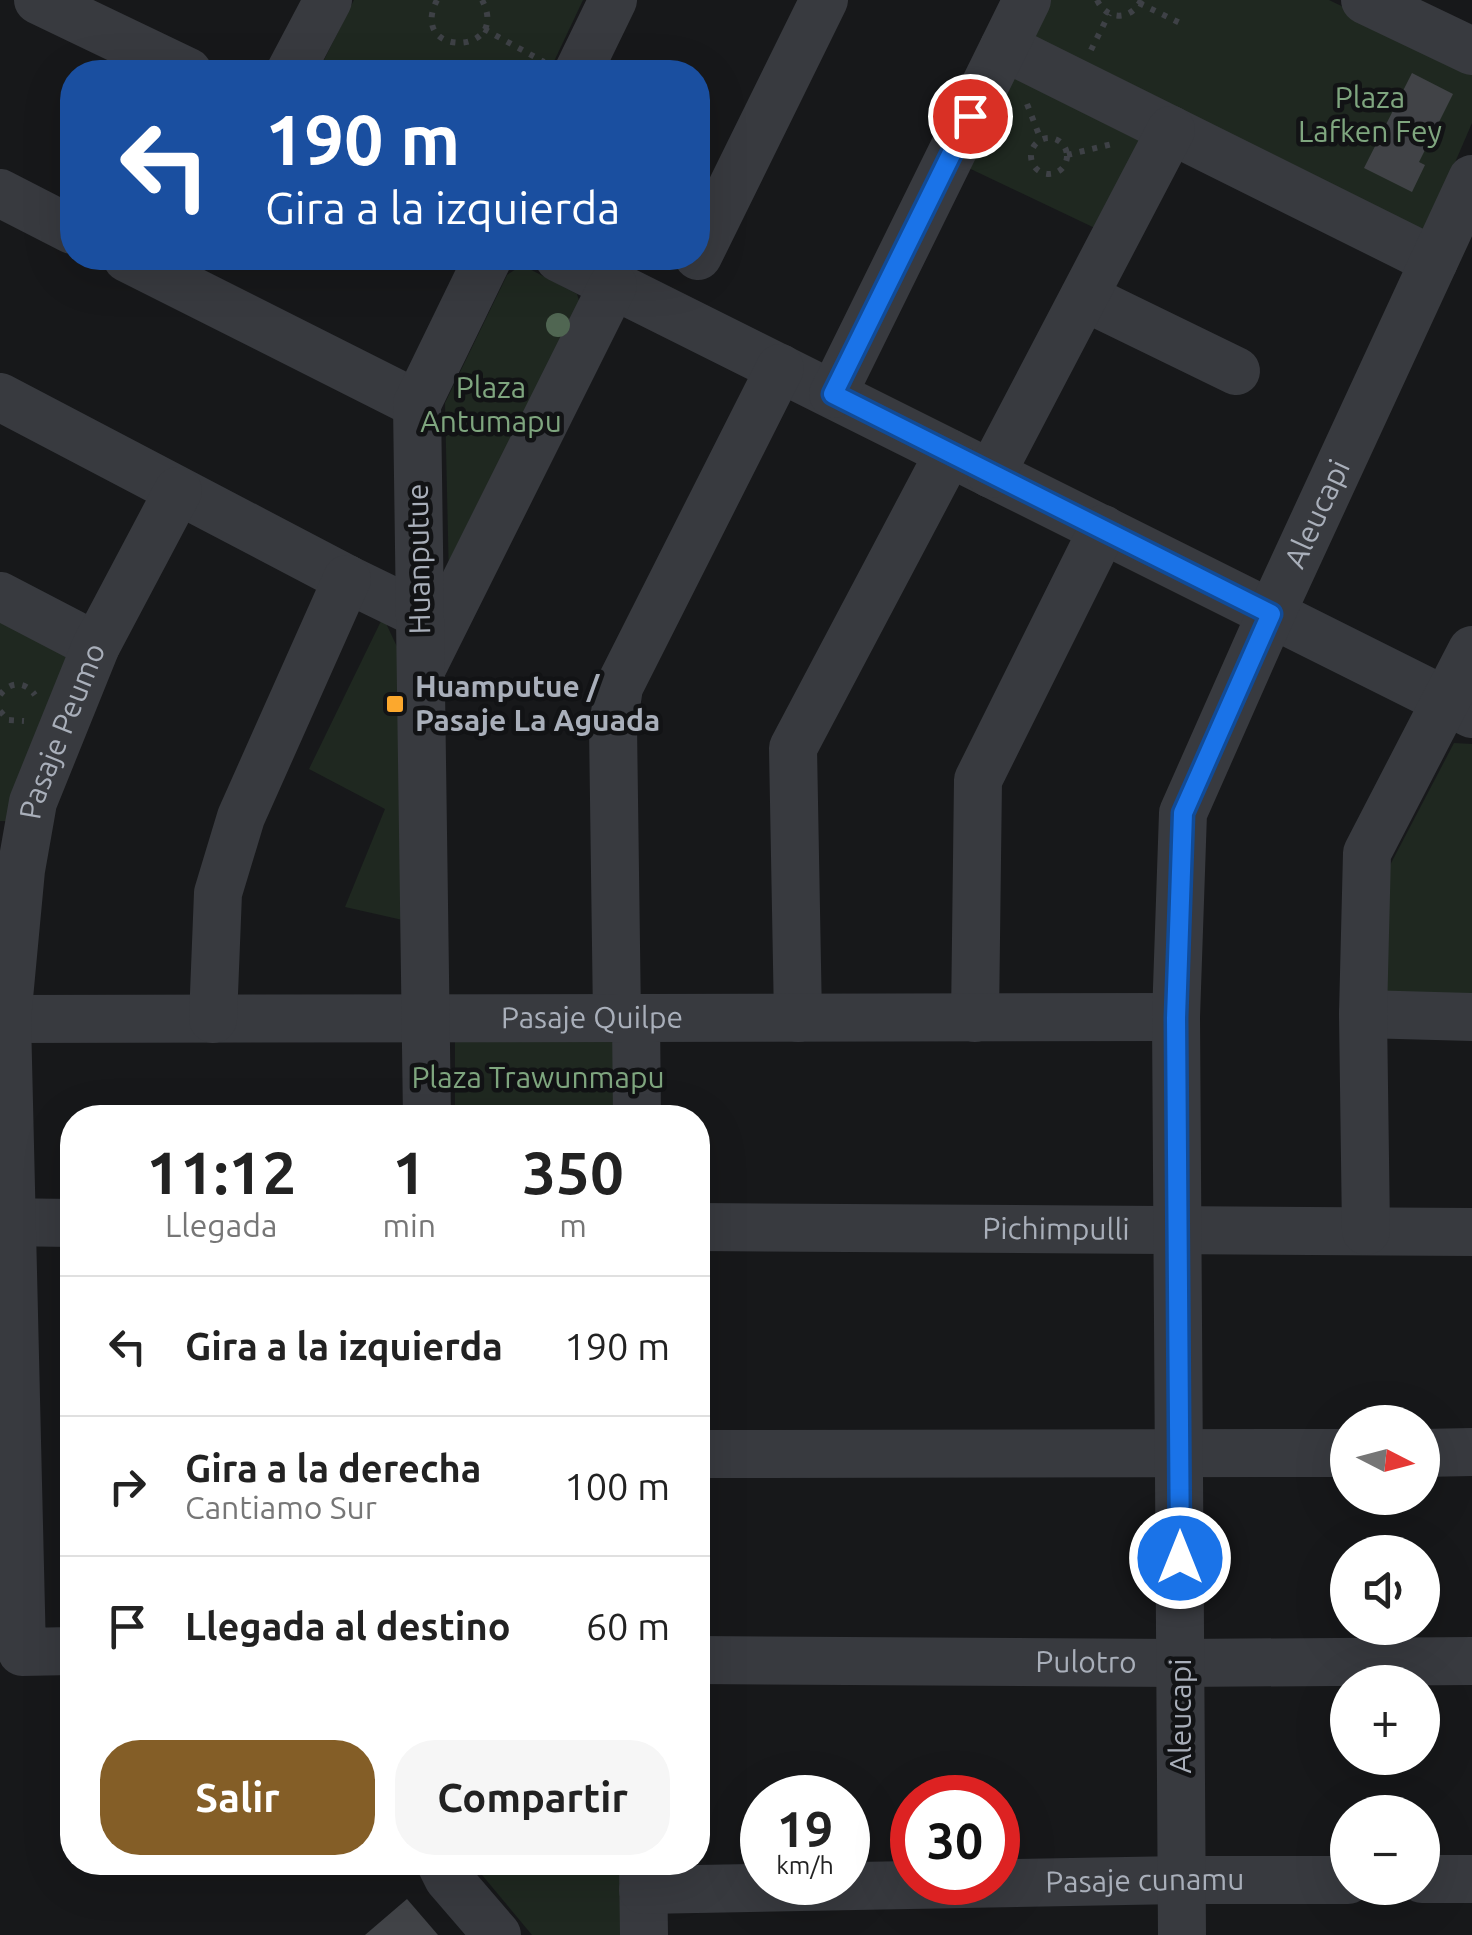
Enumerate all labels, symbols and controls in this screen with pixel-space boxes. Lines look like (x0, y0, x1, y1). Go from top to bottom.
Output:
pin (928, 74, 1013, 159)
park label: Plaza Lafken Fey (1298, 80, 1442, 148)
icon: arrive (943, 89, 998, 144)
icon: left (100, 100, 230, 230)
text: 190 m (265, 100, 460, 178)
text: Gira a la izquierda (265, 182, 621, 233)
park label: Plaza Antumapu (420, 370, 562, 438)
street label: Aleucapi (1277, 454, 1356, 573)
street label: Huanputue (400, 483, 436, 635)
street label: Pasaje Peumo (12, 638, 111, 822)
place label: Huamputue / Pasaje La Aguada (415, 669, 660, 737)
marker: Huamputue / Pasaje La Aguada (384, 693, 406, 715)
street label: Pasaje Quilpe (501, 1000, 683, 1034)
park label: Plaza Trawunmapu (411, 1060, 665, 1094)
text: 11:12 (146, 1138, 296, 1205)
text: 1 (392, 1138, 426, 1205)
text: 350 (522, 1138, 624, 1205)
text: Llegada (165, 1207, 277, 1243)
text: min (382, 1207, 436, 1243)
text: m (559, 1207, 587, 1243)
street label: Pichimpulli (982, 1211, 1130, 1246)
icon: left (100, 1319, 155, 1374)
text: Gira a la izquierda (185, 1325, 503, 1367)
text: 190 m (564, 1325, 670, 1367)
north arrow (1330, 1405, 1440, 1515)
map controls (1330, 1405, 1440, 1905)
text: Gira a la derecha (185, 1447, 481, 1489)
icon: right (100, 1459, 155, 1514)
text: 100 m (564, 1465, 670, 1507)
text: Cantiamo Sur (185, 1489, 377, 1525)
position arrow (1128, 1506, 1232, 1610)
button: sound (1330, 1535, 1440, 1645)
icon: arrive (100, 1599, 155, 1654)
text: Llegada al destino (185, 1605, 511, 1647)
text: 60 m (586, 1605, 670, 1647)
street label: Pulotro (1035, 1644, 1137, 1679)
street label: Aleucapi (1163, 1658, 1197, 1774)
button: + (1330, 1665, 1440, 1775)
button: Salir (100, 1740, 375, 1855)
button: Compartir (395, 1740, 670, 1855)
speed limit sign: 30 (890, 1775, 1020, 1905)
button: − (1330, 1795, 1440, 1905)
text: 19 (777, 1800, 833, 1856)
text: km/h (776, 1851, 834, 1879)
street label: Pasaje cunamu (1045, 1862, 1244, 1899)

